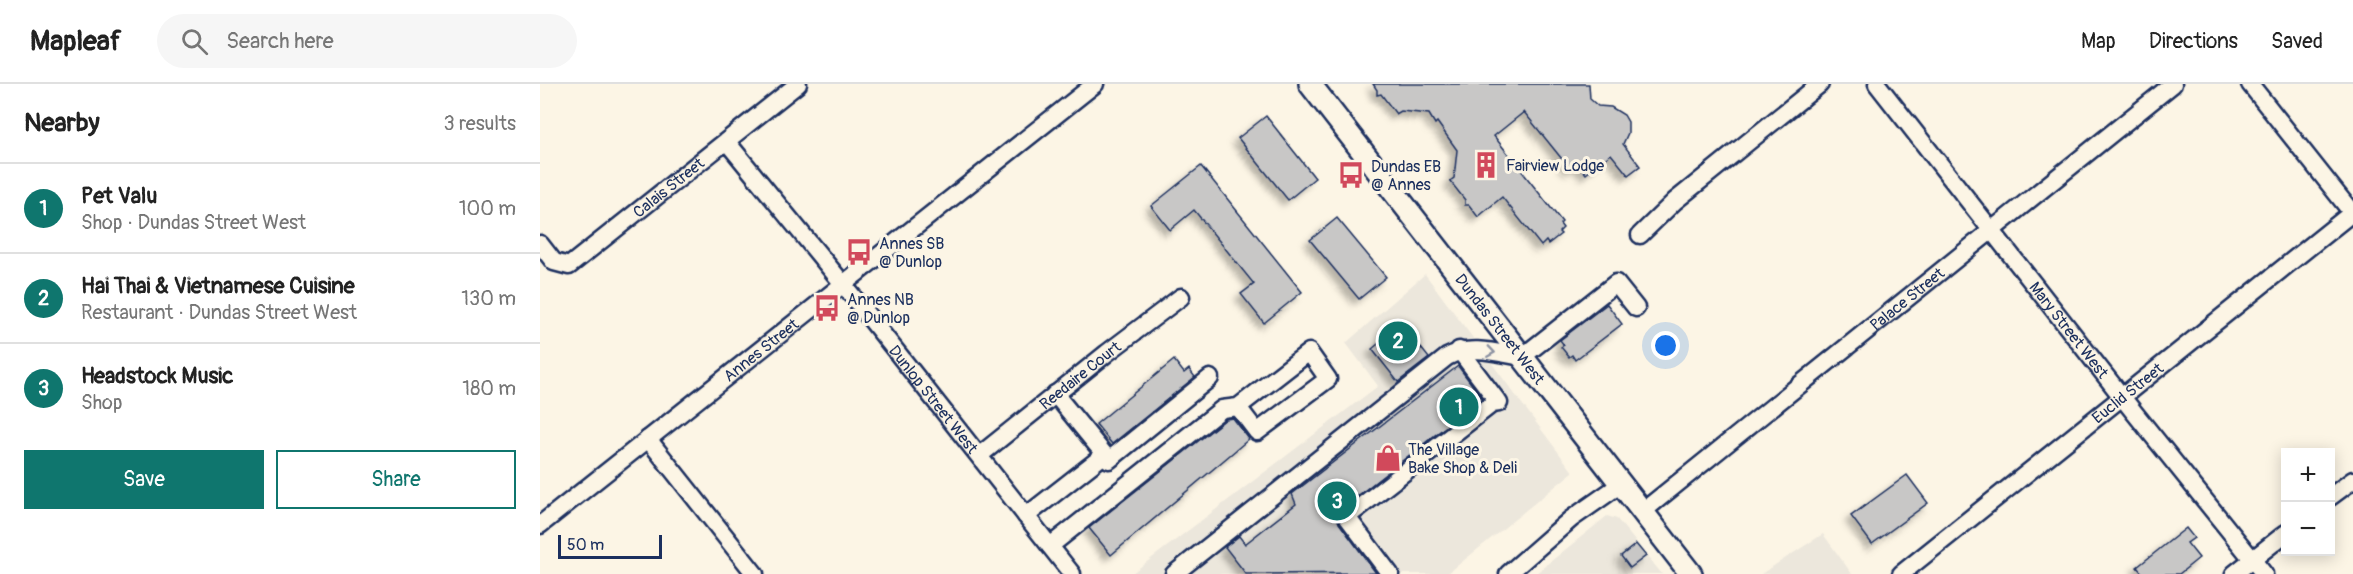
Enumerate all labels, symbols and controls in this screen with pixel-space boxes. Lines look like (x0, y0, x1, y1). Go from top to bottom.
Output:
search box (157, 14, 577, 68)
text: Mapleaf (30, 24, 121, 59)
icon: search (178, 25, 211, 58)
text: Search here (226, 27, 334, 55)
text: Map (2081, 28, 2116, 55)
text: Directions (2149, 28, 2238, 55)
text: Saved (2271, 28, 2323, 55)
text: Nearby (24, 107, 100, 139)
text: 3 results (444, 111, 516, 136)
building icon: Fairview Lodge (1471, 150, 1501, 180)
street label: Calais Street (629, 153, 709, 222)
place label: Fairview Lodge (1506, 156, 1604, 176)
place label: Dundas EB @ Annes (1371, 157, 1441, 195)
bus stop icon: Dundas EB @ Annes (1336, 160, 1366, 190)
text: Pet Valu (81, 182, 157, 210)
text: 1 (40, 196, 47, 221)
text: 100 m (459, 196, 516, 221)
text: Shop · Dundas Street West (81, 210, 306, 235)
place label: Annes SB @ Dunlop (879, 234, 944, 272)
bus stop icon: Annes SB @ Dunlop (844, 237, 874, 267)
street label: Palace Street (1866, 263, 1949, 335)
street label: Dundas Street West (1450, 270, 1549, 389)
text: Hai Thai & Vietnamese Cuisine (81, 272, 355, 300)
street label: Mary Street West (2025, 278, 2113, 383)
text: 2 (38, 286, 49, 311)
text: 130 m (461, 286, 516, 311)
place label: Annes NB @ Dunlop (847, 290, 914, 328)
bus stop icon: Annes NB @ Dunlop (812, 293, 842, 323)
text: Restaurant · Dundas Street West (81, 300, 357, 325)
street label: Annes Street (720, 314, 803, 386)
pin: 2 (1378, 318, 1418, 364)
your location (1651, 331, 1680, 360)
street label: Reedaire Court (1036, 337, 1126, 414)
street label: Dunlop Street West (884, 341, 982, 458)
one-way arrow (1486, 346, 1495, 358)
street label: Euclid Street (2088, 358, 2168, 428)
text: Headstock Music (81, 362, 233, 390)
text: 3 (38, 376, 49, 401)
text: 180 m (462, 376, 516, 401)
pin: 1 (1440, 384, 1478, 430)
text: Shop (81, 390, 122, 415)
place label: The Village Bake Shop & Deli (1408, 440, 1517, 478)
shop icon: The Village Bake Shop & Deli (1373, 443, 1403, 473)
map controls (2281, 448, 2335, 556)
button: + (2281, 448, 2335, 502)
button: Save (24, 450, 264, 509)
button: Share (276, 450, 516, 509)
pin: 3 (1318, 478, 1356, 524)
button: − (2281, 502, 2335, 556)
scale bar (558, 532, 662, 560)
text: 50 m (567, 535, 604, 555)

